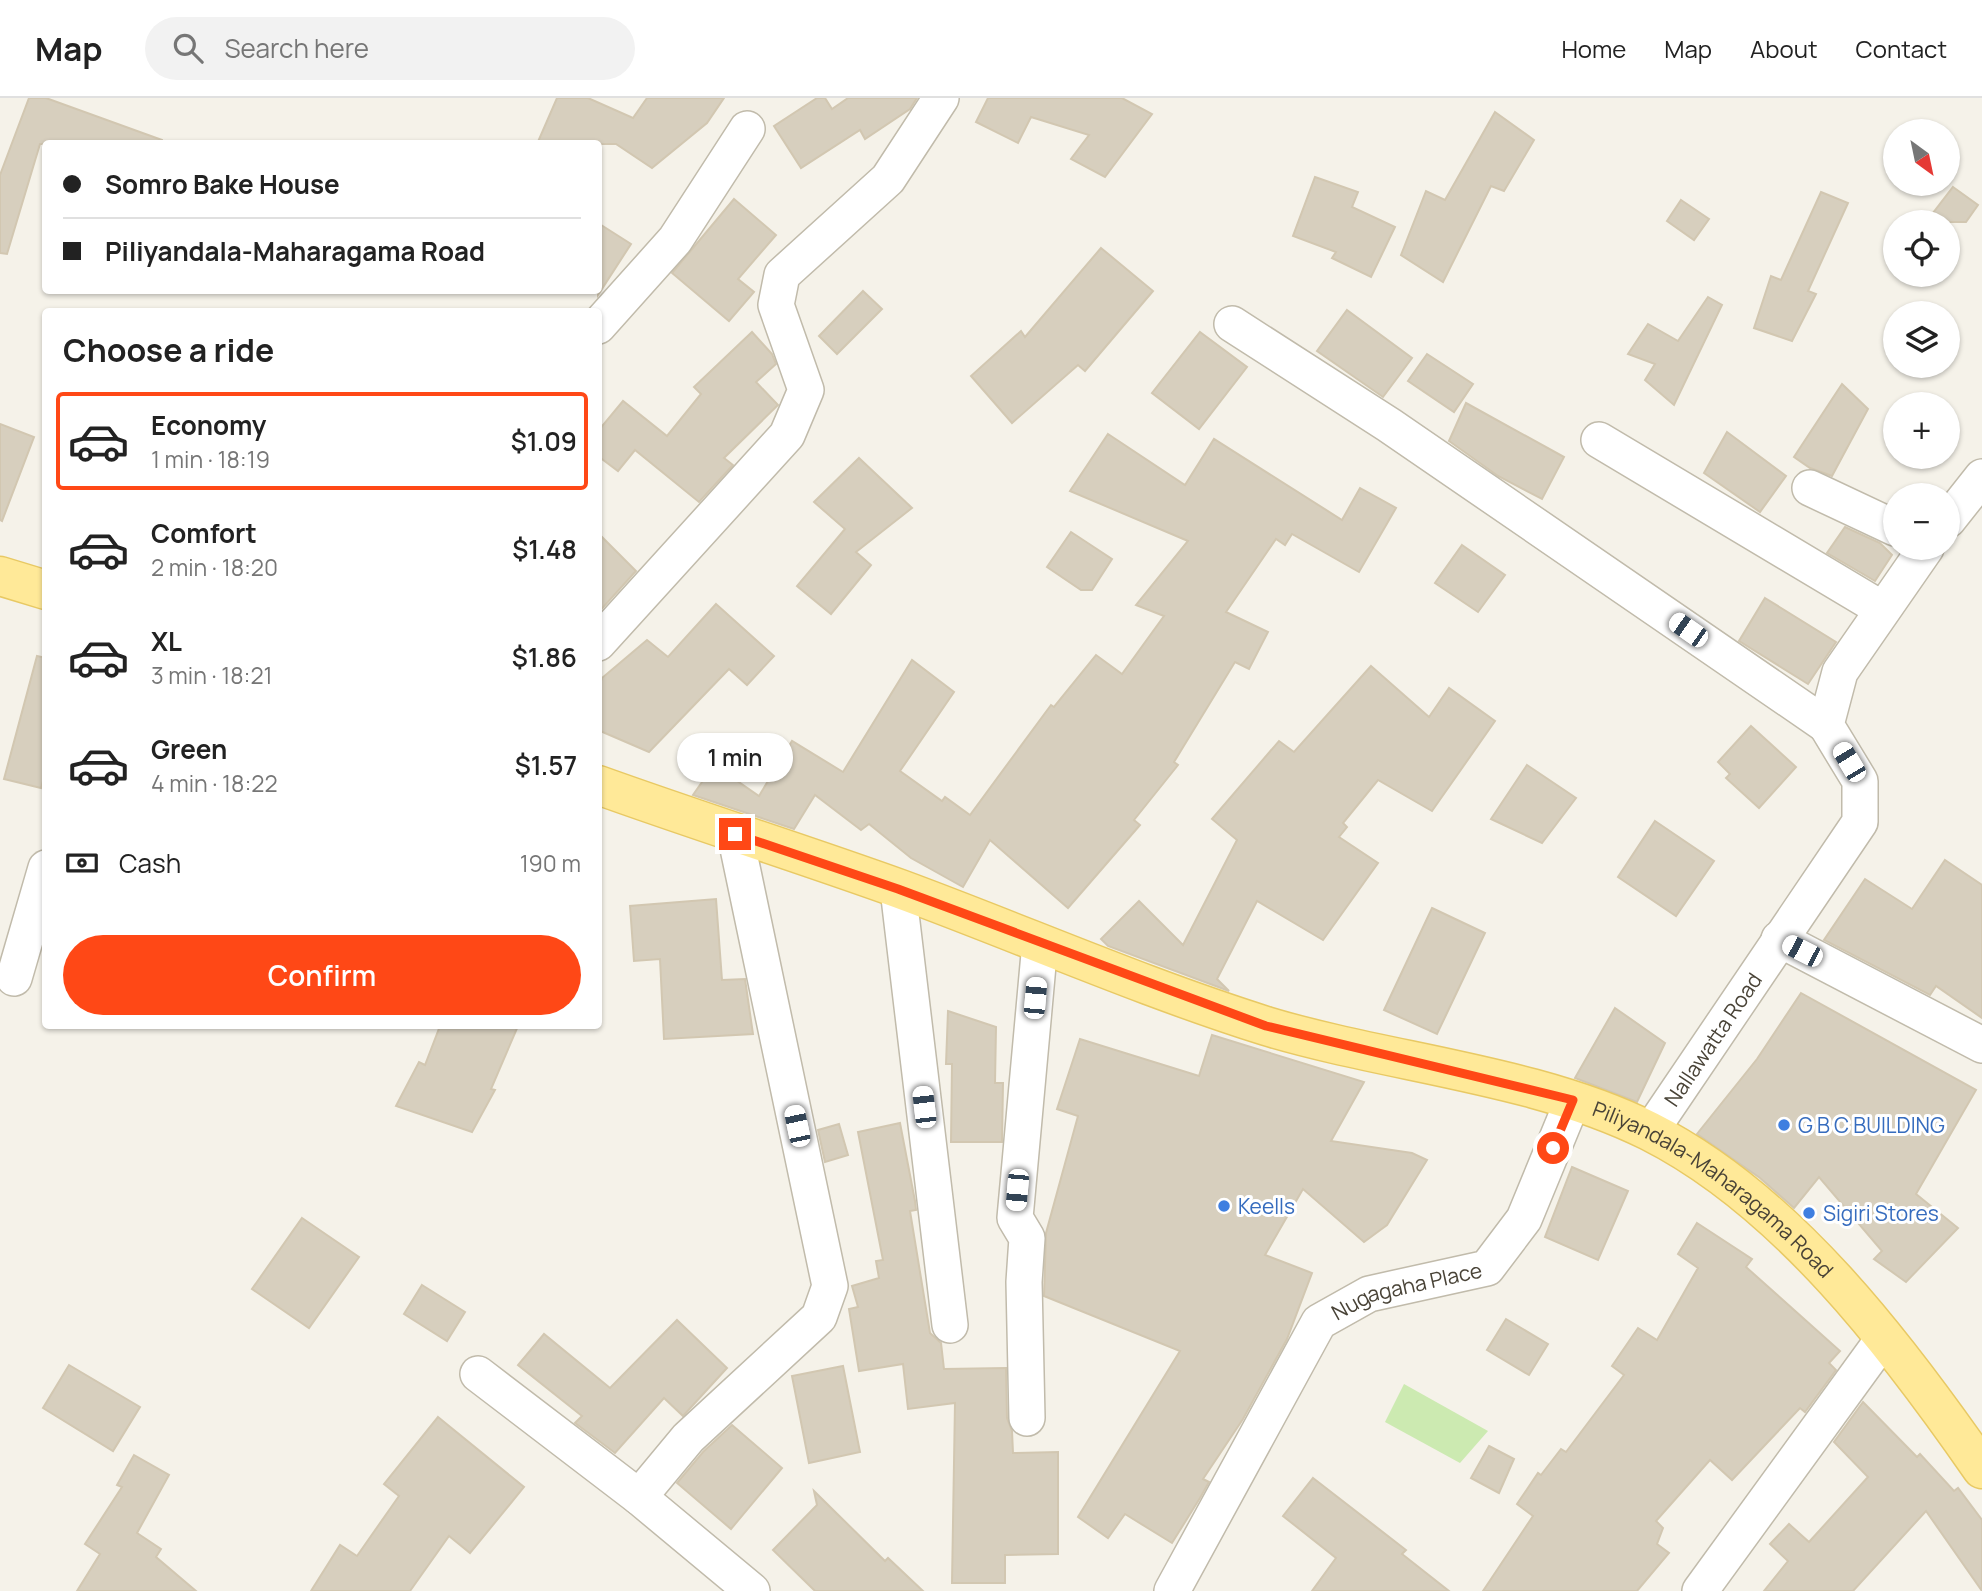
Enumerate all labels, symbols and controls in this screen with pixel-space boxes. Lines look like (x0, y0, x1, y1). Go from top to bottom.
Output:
search box (145, 17, 635, 80)
text: Map (35, 26, 103, 71)
icon: search (169, 29, 207, 67)
text: Search here (225, 30, 369, 66)
text: Home (1561, 32, 1626, 65)
text: Map (1664, 32, 1712, 65)
text: About (1750, 32, 1818, 65)
text: Contact (1856, 32, 1947, 65)
north arrow (1883, 119, 1960, 196)
map controls (1883, 119, 1960, 560)
text: Somro Bake House (105, 166, 340, 202)
button: locate (1883, 210, 1960, 287)
text: Piliyandala-Maharagama Road (105, 233, 485, 269)
button: layers (1883, 301, 1960, 378)
text: Choose a ride (63, 328, 274, 372)
button: + (1883, 392, 1960, 469)
text: Economy (151, 407, 266, 443)
icon: car (67, 410, 130, 473)
text: $1.09 (511, 423, 577, 459)
text: 1 min · 18:19 (151, 443, 270, 475)
button: − (1883, 483, 1960, 560)
text: Comfort (151, 515, 257, 551)
icon: car (67, 518, 130, 581)
text: $1.48 (512, 531, 577, 567)
text: 2 min · 18:20 (151, 551, 278, 583)
car (1665, 609, 1712, 651)
text: XL (151, 623, 182, 659)
icon: car (67, 626, 130, 689)
text: $1.86 (512, 639, 577, 675)
text: 3 min · 18:21 (151, 659, 273, 691)
text: Green (151, 731, 227, 767)
callout: 1 min (677, 732, 793, 782)
icon: car (67, 734, 130, 797)
car (1830, 739, 1869, 785)
text: 1 min (708, 741, 762, 773)
text: $1.57 (515, 747, 577, 783)
text: 4 min · 18:22 (151, 767, 278, 799)
route end (719, 818, 751, 850)
icon: cash (63, 844, 101, 882)
text: Cash (119, 845, 181, 881)
text: 190 m (520, 847, 581, 879)
car (1779, 932, 1826, 970)
button: Confirm (63, 935, 581, 1015)
street label: Nallawatta Road (1658, 967, 1768, 1112)
car (1023, 976, 1048, 1020)
car (912, 1085, 937, 1129)
street label: Piliyandala-Maharagama Road (1589, 1094, 1840, 1284)
car (783, 1103, 812, 1149)
place label: G B C BUILDING (1798, 1111, 1945, 1139)
marker: G B C BUILDING (1776, 1117, 1792, 1133)
route start (1537, 1132, 1569, 1164)
car (1005, 1168, 1030, 1212)
place label: Keells (1238, 1192, 1295, 1220)
marker: Keells (1216, 1198, 1232, 1214)
place label: Sigiri Stores (1823, 1199, 1939, 1227)
marker: Sigiri Stores (1801, 1205, 1817, 1221)
street label: Nugagaha Place (1326, 1256, 1485, 1326)

